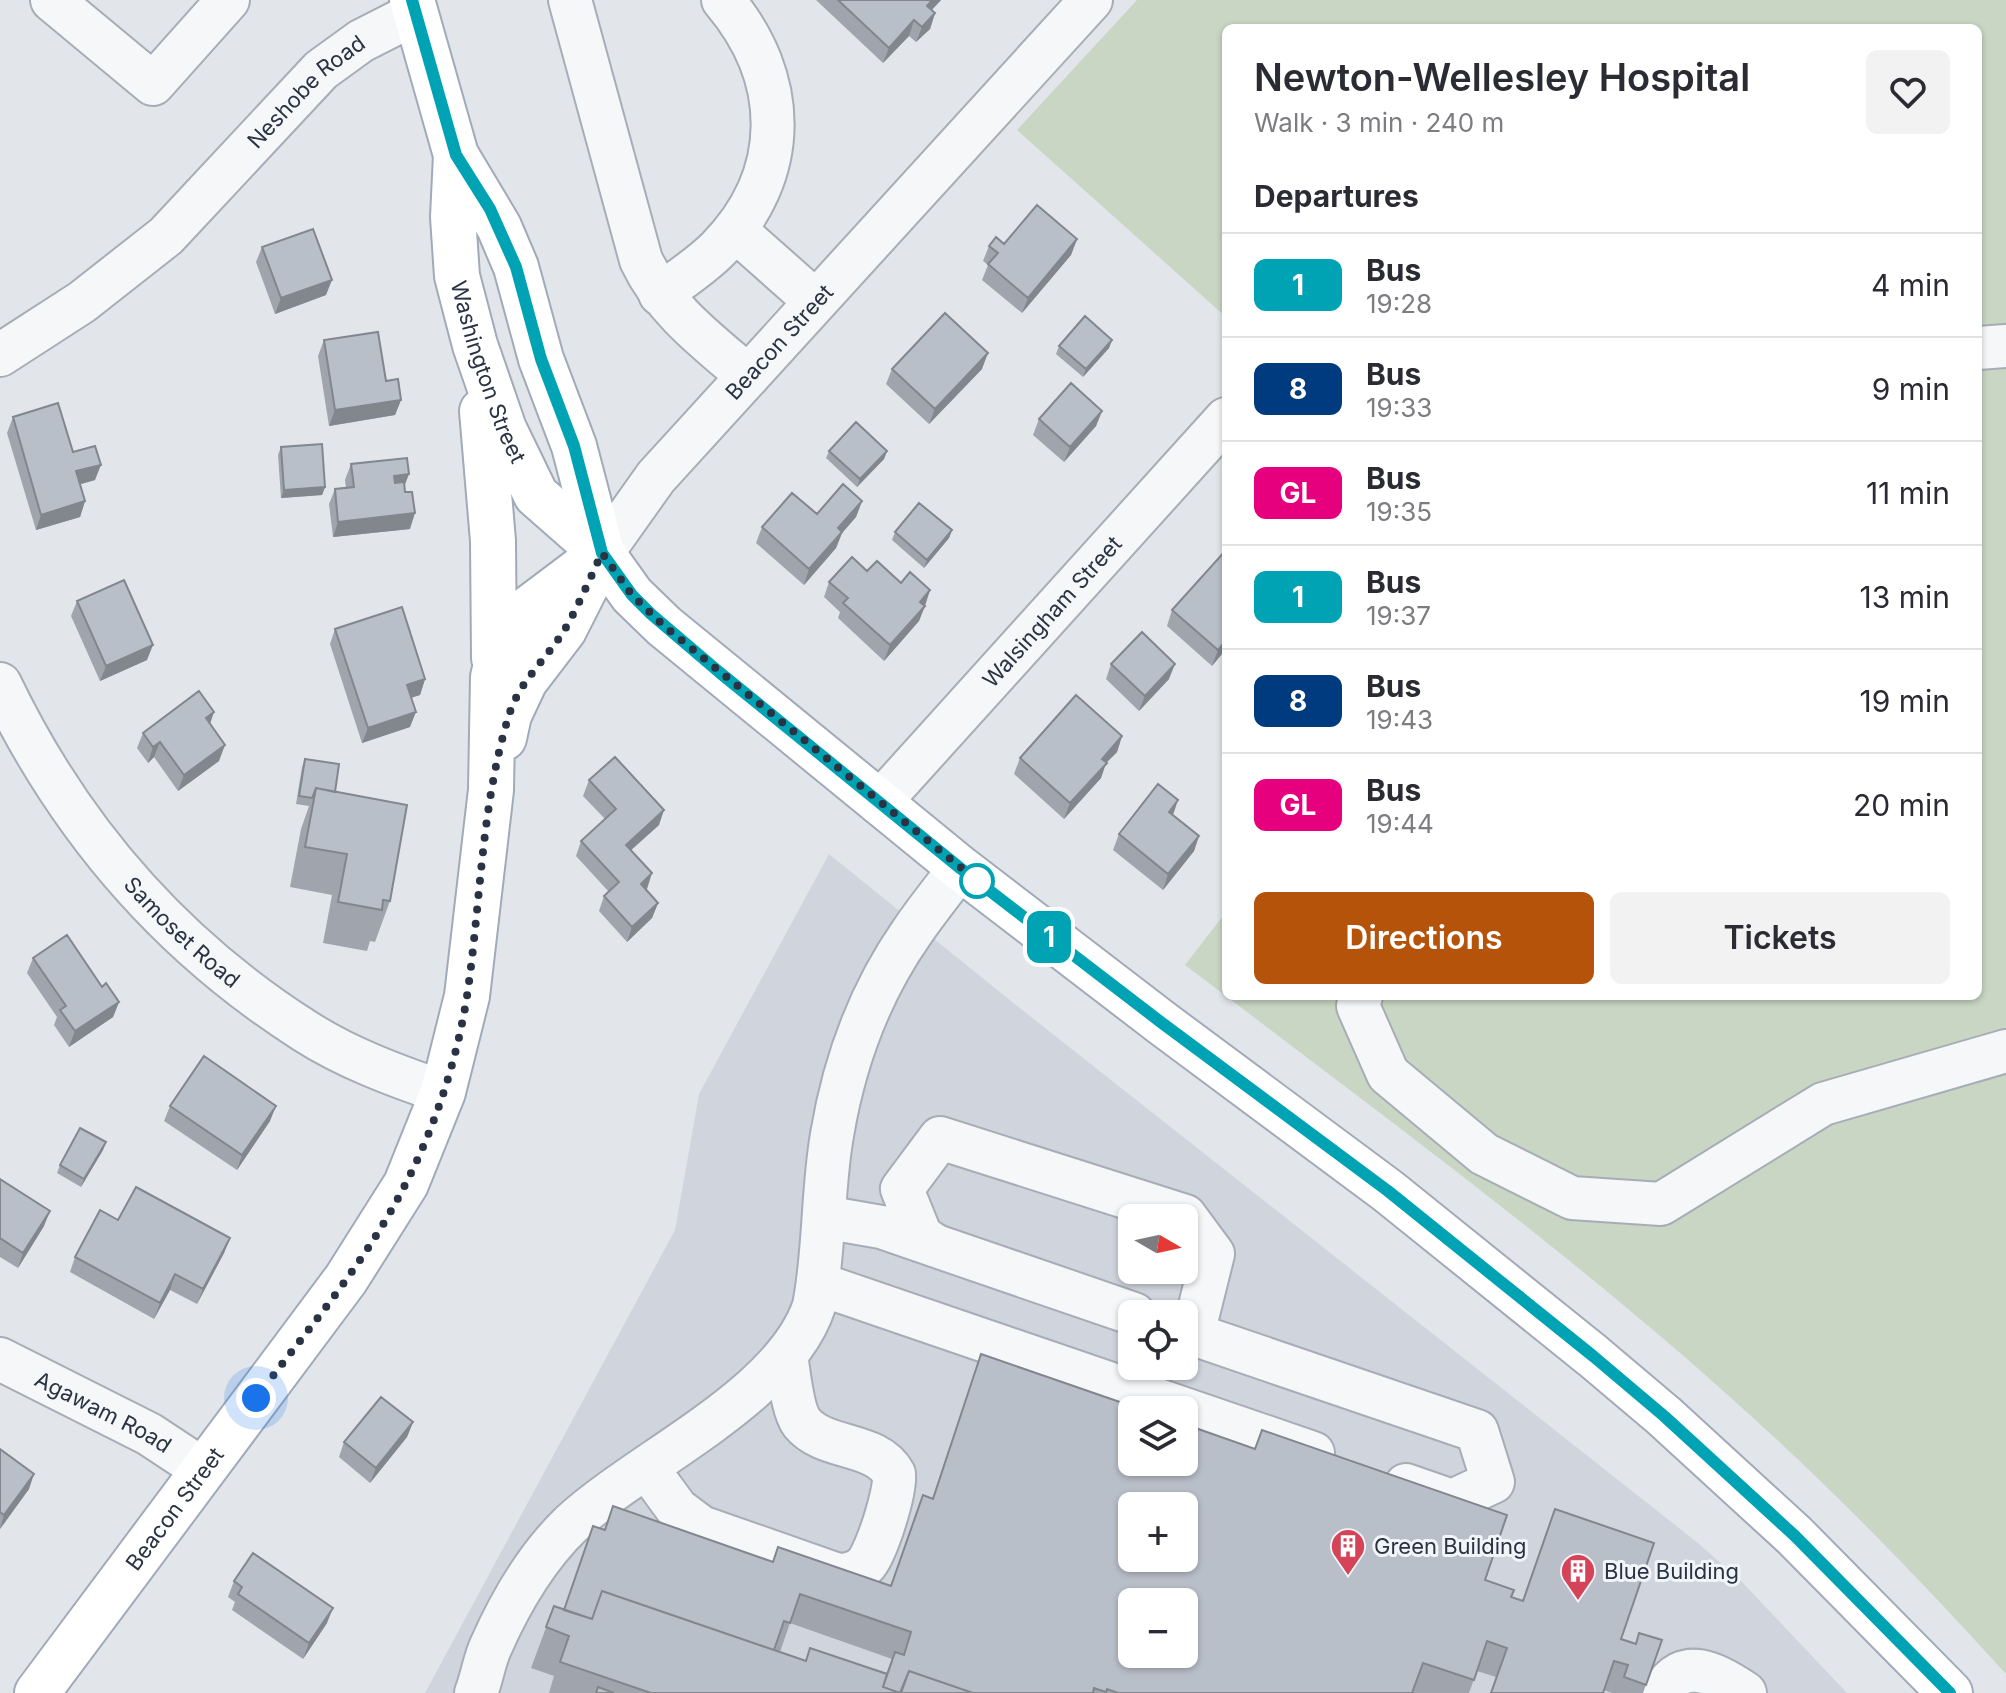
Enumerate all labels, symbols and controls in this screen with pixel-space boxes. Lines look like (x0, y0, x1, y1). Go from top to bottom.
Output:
street label: Neshobe Road (242, 30, 370, 153)
button: heart (1866, 50, 1950, 134)
text: Newton-Wellesley Hospital (1254, 54, 1750, 100)
text: Walk · 3 min · 240 m (1254, 107, 1504, 138)
text: Departures (1254, 178, 1419, 214)
text: Bus (1366, 252, 1421, 288)
text: 4 min (1871, 267, 1950, 303)
text: 1 (1292, 268, 1304, 302)
street label: Washington Street (446, 278, 531, 467)
street label: Beacon Street (720, 279, 838, 405)
text: 19:28 (1366, 288, 1432, 319)
text: Bus (1366, 356, 1421, 392)
text: 9 min (1872, 371, 1950, 407)
text: 8 (1289, 372, 1307, 406)
text: 19:33 (1366, 392, 1432, 423)
text: Bus (1366, 460, 1421, 496)
text: 11 min (1866, 475, 1950, 511)
text: GL (1280, 476, 1316, 510)
text: 19:35 (1366, 496, 1432, 527)
street label: Walsingham Street (977, 531, 1127, 693)
text: Bus (1366, 564, 1421, 600)
text: 13 min (1860, 579, 1950, 615)
text: 1 (1292, 580, 1304, 614)
text: 19:37 (1366, 600, 1431, 631)
text: Bus (1366, 668, 1421, 704)
text: 19 min (1859, 683, 1950, 719)
text: 8 (1289, 684, 1307, 718)
text: 19:43 (1366, 704, 1433, 735)
text: Bus (1366, 772, 1421, 808)
text: 20 min (1853, 787, 1950, 823)
text: GL (1280, 788, 1316, 822)
text: 19:44 (1366, 808, 1434, 839)
unlabelled marker (960, 864, 994, 898)
street label: Samoset Road (119, 871, 245, 993)
button: Directions (1254, 892, 1594, 984)
button: Tickets (1610, 892, 1950, 984)
line badge: 1 (1023, 911, 1075, 963)
text: 1 (1043, 920, 1055, 954)
north arrow (1118, 1204, 1198, 1284)
map controls (1118, 1204, 1198, 1668)
button: locate (1118, 1300, 1198, 1380)
street label: Agawam Road (31, 1366, 176, 1458)
your location (236, 1378, 276, 1418)
button: layers (1118, 1396, 1198, 1476)
street label: Beacon Street (120, 1442, 229, 1575)
button: + (1118, 1492, 1198, 1572)
building icon: Green Building (1329, 1527, 1367, 1577)
place label: Green Building (1374, 1533, 1527, 1559)
building icon: Blue Building (1559, 1552, 1597, 1602)
place label: Blue Building (1604, 1558, 1739, 1584)
button: − (1118, 1588, 1198, 1668)

